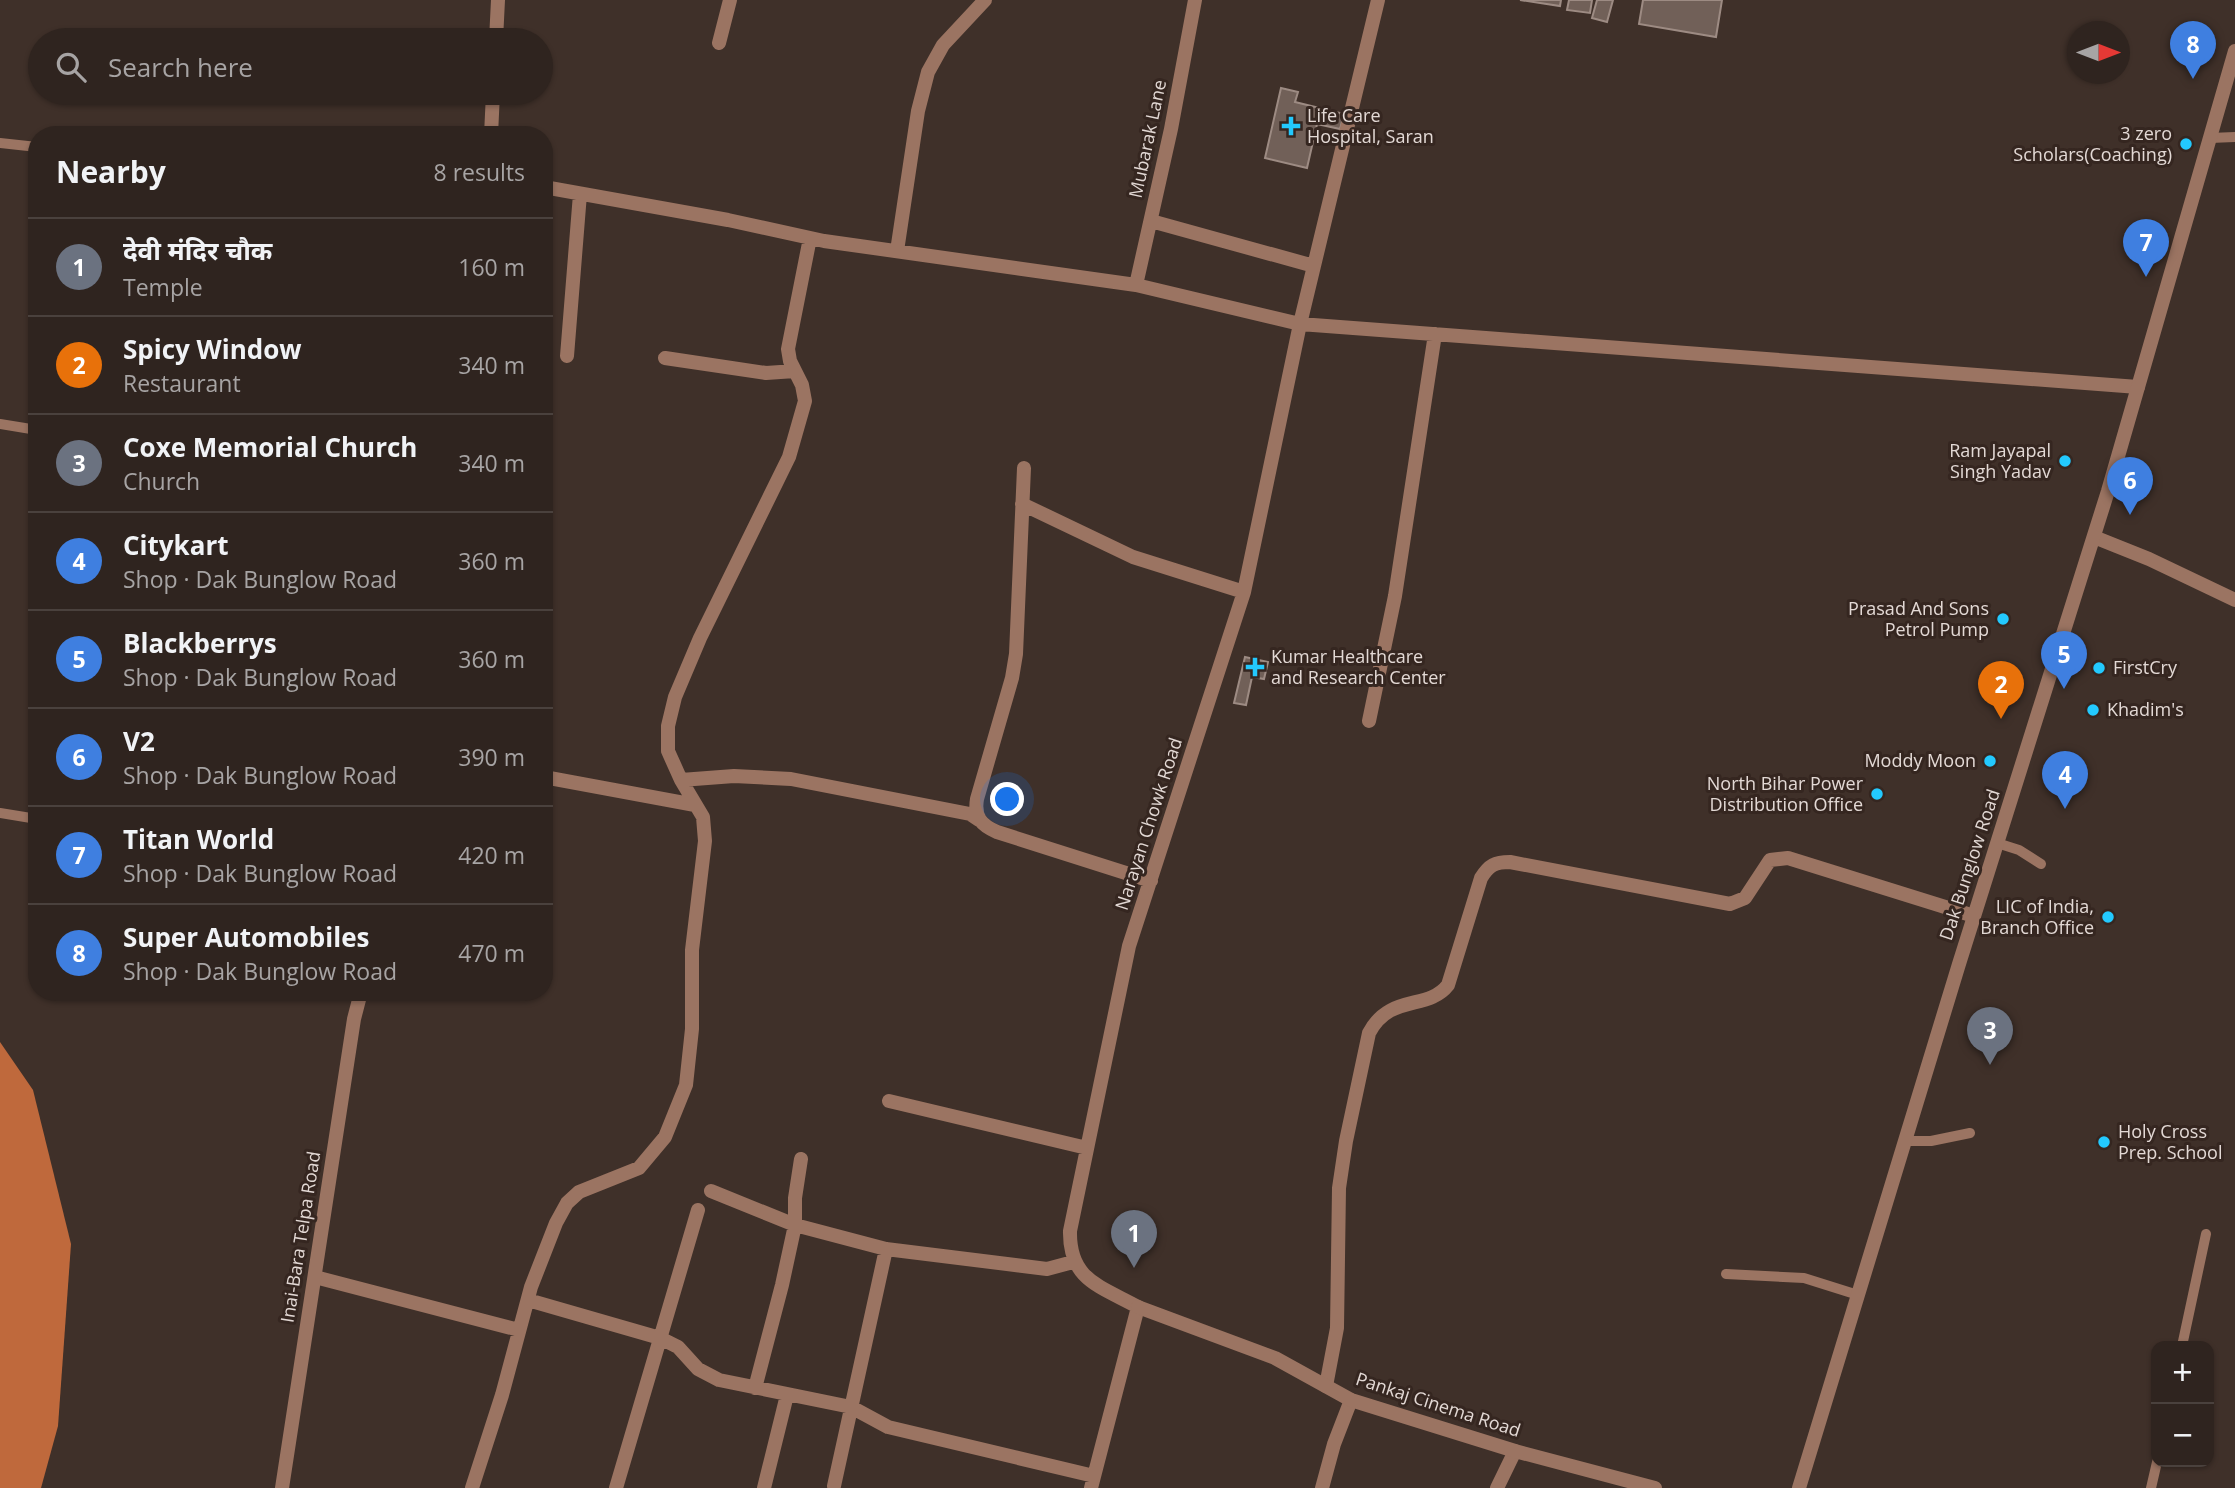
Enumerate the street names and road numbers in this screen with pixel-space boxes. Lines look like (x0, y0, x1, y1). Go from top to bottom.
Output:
street label: Mubarak Lane (1123, 77, 1171, 200)
street label: Narayan Chowk Road (1109, 734, 1187, 913)
street label: Dak Bunglow Road (1933, 786, 2005, 943)
street label: Inai-Bara Telpa Road (275, 1149, 325, 1324)
street label: Pankaj Cinema Road (1353, 1366, 1524, 1442)

